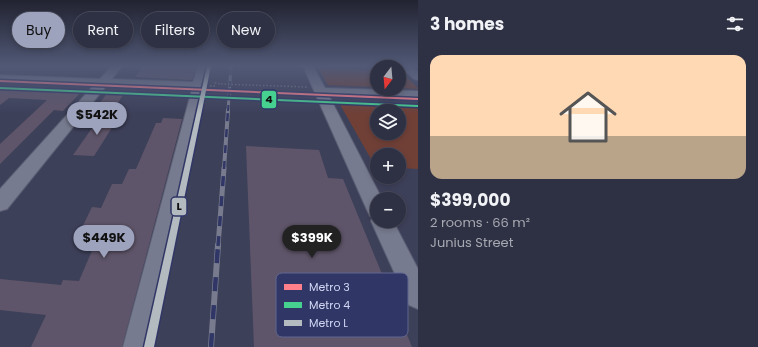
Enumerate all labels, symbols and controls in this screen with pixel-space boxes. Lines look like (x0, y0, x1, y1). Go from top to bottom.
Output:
chip: Buy (12, 12, 65, 48)
chip: Rent (73, 12, 133, 48)
chip: Filters (141, 12, 209, 48)
chip: New (217, 12, 275, 48)
text: 3 homes (430, 12, 504, 36)
icon: filters (724, 13, 746, 35)
north arrow (370, 60, 406, 96)
map controls (370, 60, 406, 228)
icon: home (552, 81, 624, 153)
line badge: 4 (261, 90, 277, 109)
text: 4 (265, 91, 273, 107)
pin: $542K (69, 102, 125, 136)
button: layers (370, 104, 406, 140)
text: $542K (76, 105, 118, 124)
button: + (370, 148, 406, 184)
text: $399,000 (430, 188, 511, 212)
button: − (370, 192, 406, 228)
line badge: L (171, 197, 187, 216)
text: L (176, 198, 182, 214)
text: 2 rooms · 66 m² (430, 213, 530, 232)
pin: $449K (76, 225, 132, 259)
pin: $399K (284, 225, 340, 259)
text: $449K (82, 228, 126, 247)
text: $399K (291, 228, 333, 247)
text: Junius Street (430, 233, 513, 252)
legend (276, 273, 408, 337)
text: Metro 3 (309, 279, 350, 295)
text: Metro 4 (309, 297, 350, 313)
text: Metro L (309, 315, 348, 331)

